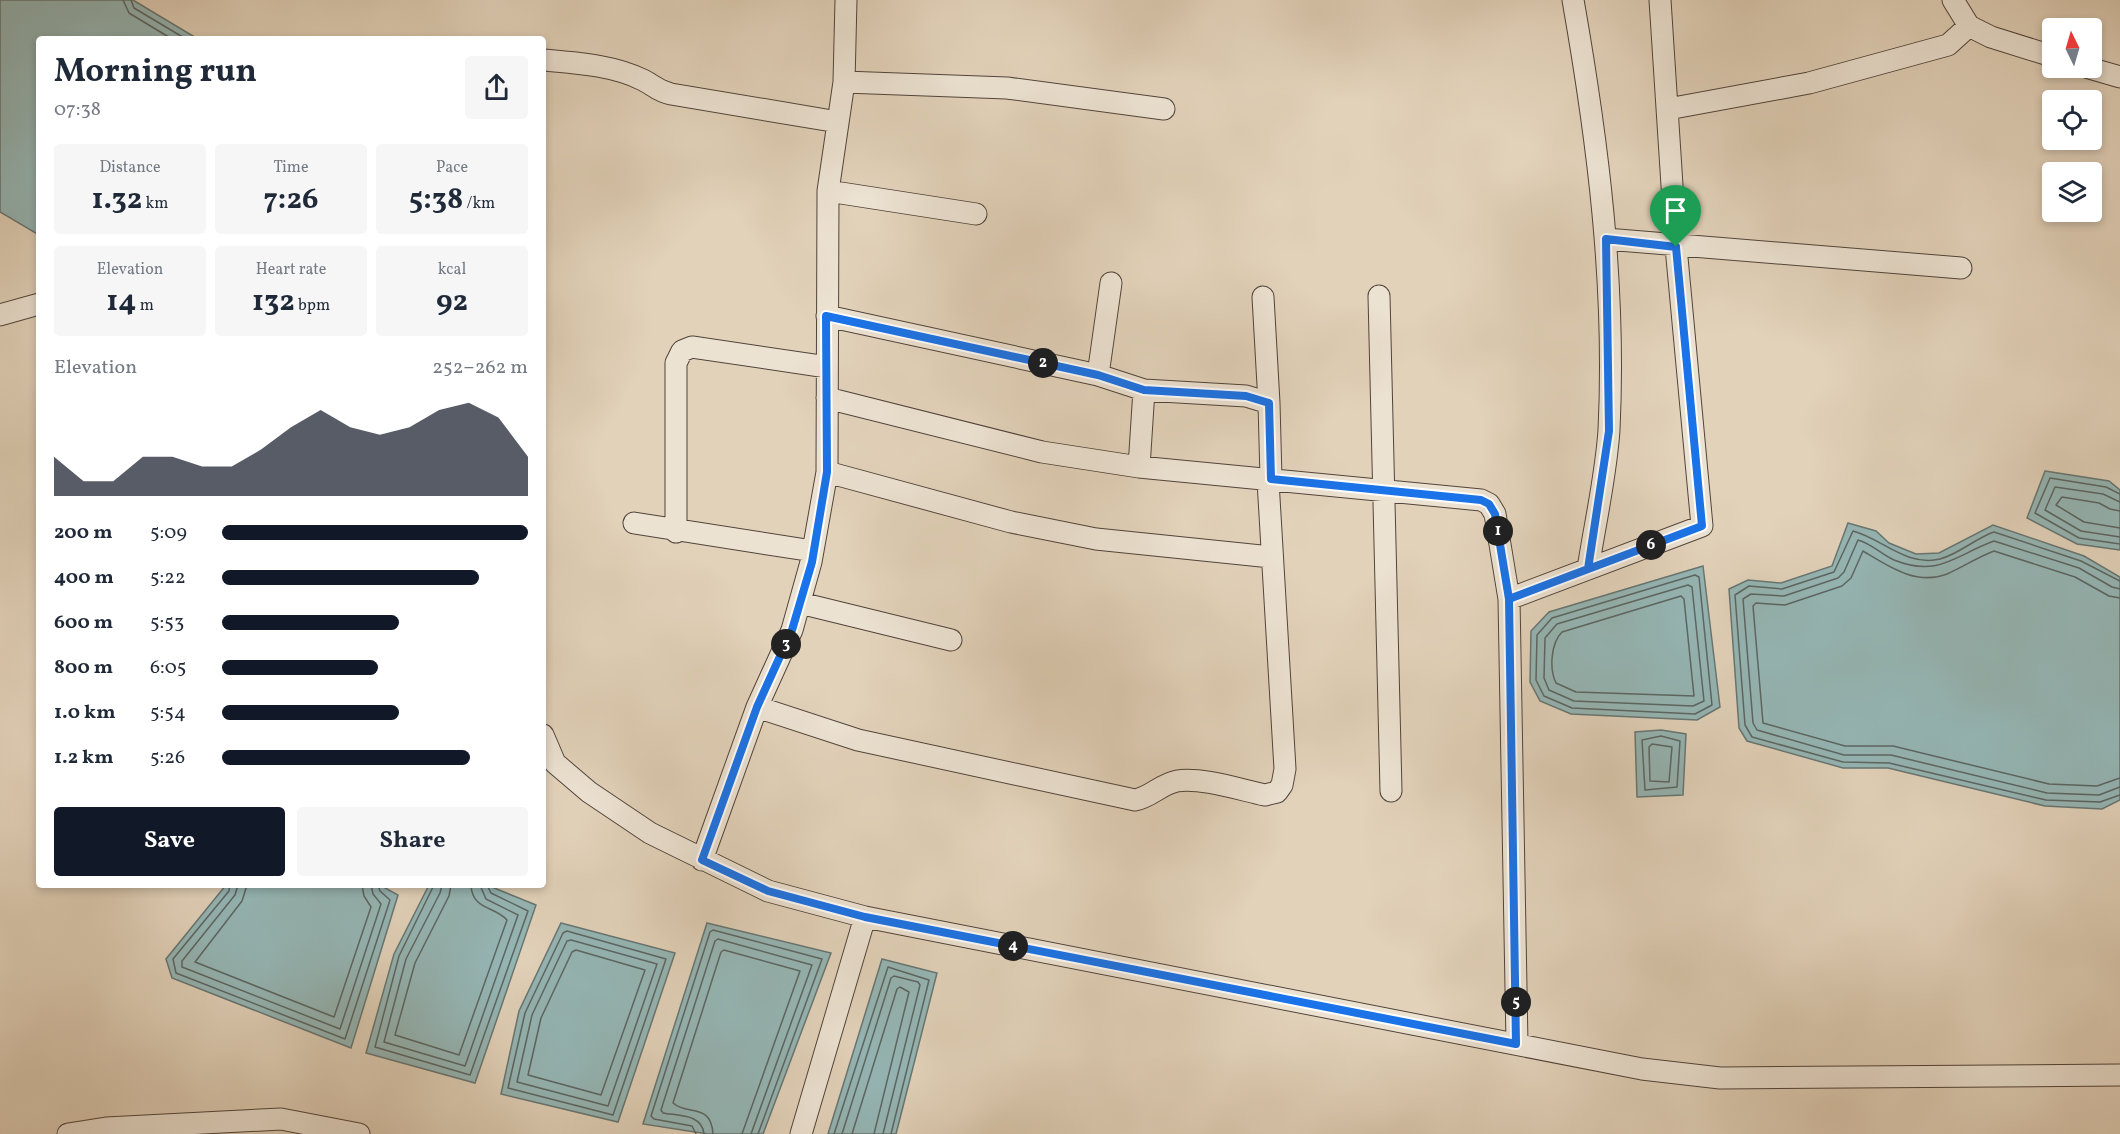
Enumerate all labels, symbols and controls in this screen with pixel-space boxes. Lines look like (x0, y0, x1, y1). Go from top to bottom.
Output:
north arrow (2042, 18, 2102, 78)
map controls (2042, 18, 2102, 222)
text: Morning run (54, 50, 257, 96)
button: share (465, 56, 528, 119)
button: locate (2042, 90, 2102, 150)
text: 07:38 (54, 96, 101, 124)
text: Distance (99, 157, 161, 179)
text: Time (273, 157, 309, 179)
text: Pace (436, 157, 468, 179)
button: layers (2042, 162, 2102, 222)
text: 1.32 (91, 179, 142, 221)
text: 7:26 (264, 179, 318, 221)
text: 5:38 (409, 179, 463, 221)
pin (1650, 185, 1701, 247)
text: km (142, 193, 169, 215)
text: /km (463, 193, 495, 215)
icon: arrive (1659, 194, 1692, 227)
text: Elevation (97, 259, 163, 281)
text: Heart rate (256, 259, 326, 281)
text: kcal (438, 259, 466, 281)
text: 14 (106, 281, 136, 323)
text: 132 (252, 281, 295, 323)
text: 92 (436, 281, 468, 323)
text: m (136, 295, 154, 317)
text: bpm (295, 295, 330, 317)
pin: 2 (1028, 348, 1058, 378)
text: 2 (1039, 352, 1047, 374)
text: Elevation (54, 354, 137, 382)
text: 252–262 m (432, 354, 528, 382)
pin: 1 (1483, 516, 1513, 546)
text: 200 m (54, 519, 112, 547)
text: 5:09 (150, 519, 187, 547)
text: 1 (1495, 520, 1501, 542)
pin: 6 (1636, 530, 1666, 560)
text: 6 (1647, 534, 1655, 556)
text: 400 m (54, 564, 114, 592)
text: 5:22 (150, 564, 186, 592)
text: 600 m (54, 609, 113, 637)
text: 5:53 (150, 609, 184, 637)
pin: 3 (771, 629, 801, 659)
text: 3 (782, 633, 790, 655)
text: 800 m (54, 654, 113, 682)
text: 6:05 (150, 654, 186, 682)
text: 1.0 km (54, 699, 116, 727)
text: 5:54 (150, 699, 186, 727)
text: 1.2 km (54, 744, 114, 772)
text: 5:26 (150, 744, 185, 772)
button: Save (54, 807, 285, 876)
button: Share (297, 807, 528, 876)
pin: 4 (998, 931, 1028, 961)
text: 4 (1008, 935, 1018, 957)
pin: 5 (1501, 987, 1531, 1017)
text: 5 (1512, 991, 1520, 1013)

